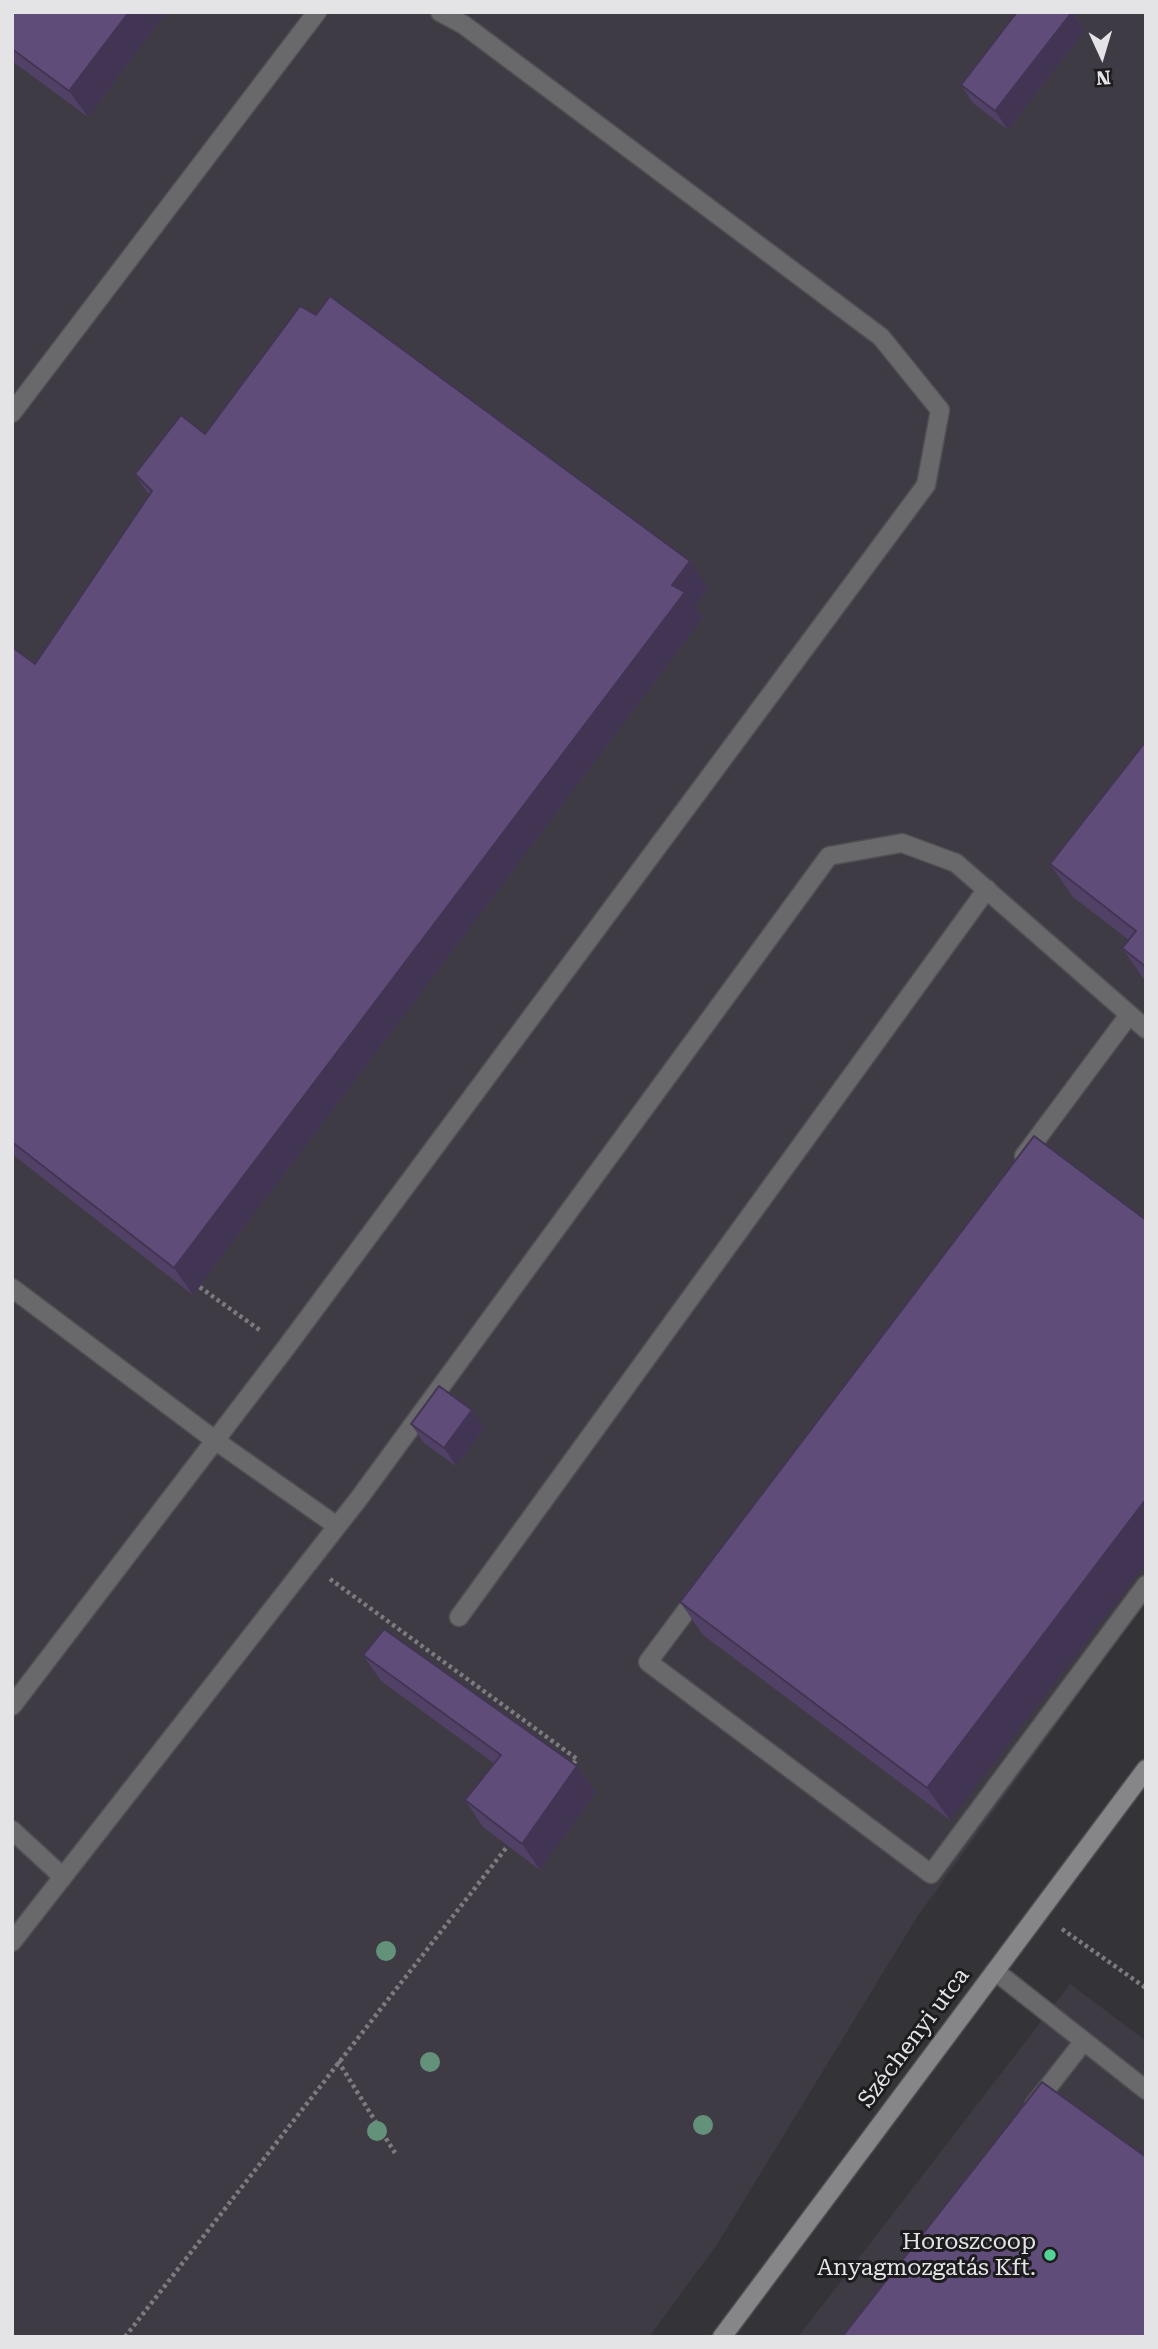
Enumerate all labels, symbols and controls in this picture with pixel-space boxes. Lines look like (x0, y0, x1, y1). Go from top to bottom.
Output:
north arrow (1067, 21, 1137, 91)
text: N (1095, 65, 1112, 89)
street label: Széchenyi utca (853, 1963, 975, 2113)
place label: Horoszcoop Anyagmozgatás Kft. (817, 2228, 1036, 2282)
marker: Horoszcoop Anyagmozgatás Kft. (1042, 2247, 1058, 2263)

